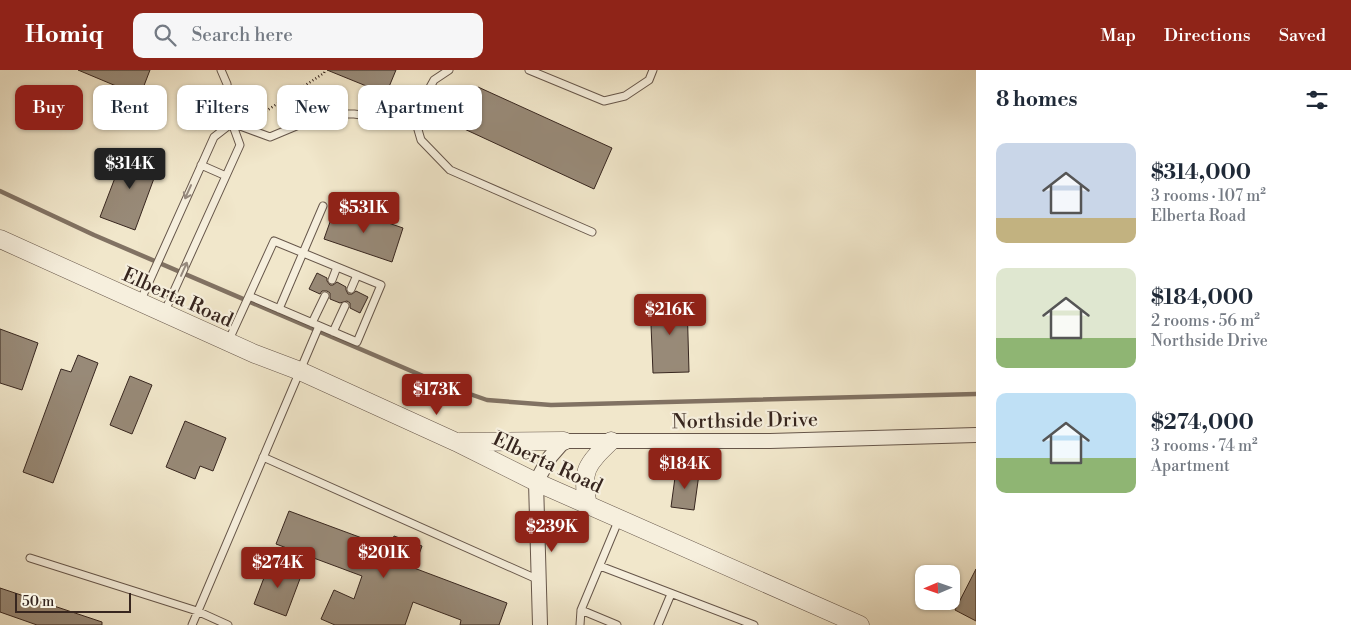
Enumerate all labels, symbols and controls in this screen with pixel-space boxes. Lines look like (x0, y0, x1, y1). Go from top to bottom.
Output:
search box (133, 13, 483, 58)
text: Homiq (25, 20, 103, 50)
icon: search (151, 21, 179, 49)
text: Search here (191, 23, 293, 47)
text: Map (1100, 24, 1136, 47)
text: Directions (1164, 24, 1251, 47)
text: Saved (1279, 24, 1326, 47)
chip: Buy (15, 85, 83, 130)
chip: Rent (93, 85, 167, 130)
chip: Filters (177, 85, 267, 130)
chip: New (277, 85, 348, 130)
chip: Apartment (358, 85, 482, 130)
icon: filters (1303, 86, 1331, 114)
text: 8 homes (996, 87, 1078, 113)
pin: $314K (95, 148, 165, 190)
text: $314K (105, 154, 155, 174)
text: $314,000 (1151, 160, 1251, 186)
icon: home (1036, 163, 1096, 223)
one-way arrow (183, 184, 193, 199)
text: 3 rooms · 107 m² (1151, 186, 1266, 206)
pin: $531K (329, 191, 399, 234)
text: $531K (339, 198, 389, 218)
text: Elberta Road (1151, 206, 1246, 226)
one-way arrow (180, 262, 190, 277)
street label: Elberta Road (118, 263, 237, 334)
text: $184,000 (1151, 285, 1253, 311)
icon: home (1036, 288, 1096, 348)
pin: $216K (635, 294, 705, 336)
text: $216K (645, 300, 695, 320)
text: 2 rooms · 56 m² (1151, 311, 1260, 331)
text: Northside Drive (1151, 331, 1268, 351)
pin: $173K (402, 374, 472, 416)
text: $173K (413, 380, 461, 400)
street label: Northside Drive (672, 408, 818, 435)
text: $274,000 (1151, 410, 1254, 436)
icon: home (1036, 413, 1096, 473)
street label: Elberta Road (488, 427, 607, 500)
text: 3 rooms · 74 m² (1151, 436, 1258, 456)
pin: $184K (650, 448, 720, 490)
text: $184K (659, 454, 711, 474)
text: Apartment (1151, 456, 1230, 476)
pin: $239K (517, 510, 587, 553)
text: $239K (526, 517, 578, 537)
pin: $201K (349, 536, 419, 579)
text: $201K (358, 543, 410, 563)
pin: $274K (243, 546, 313, 589)
text: $274K (252, 553, 304, 573)
north arrow (915, 565, 960, 610)
map controls (915, 565, 960, 610)
scale bar (15, 590, 131, 613)
text: 50 m (22, 593, 54, 611)

